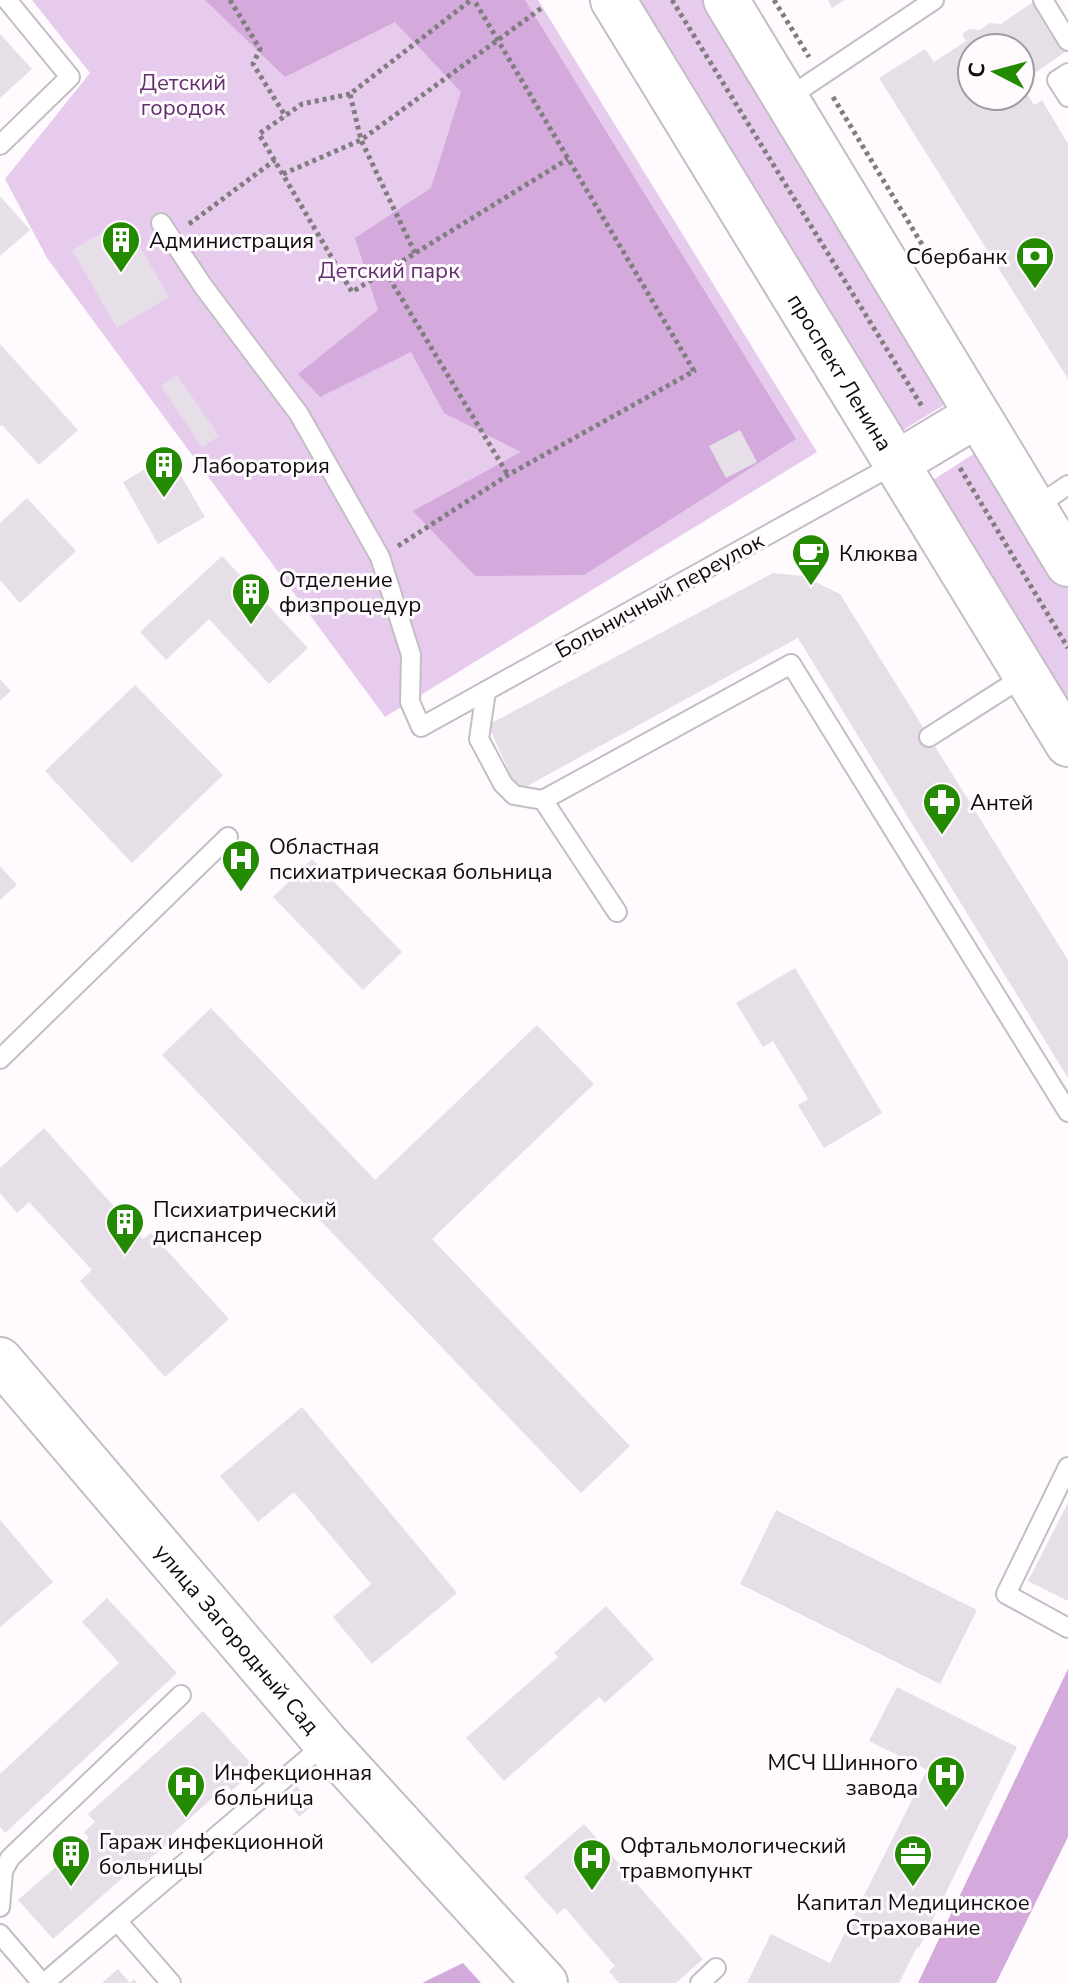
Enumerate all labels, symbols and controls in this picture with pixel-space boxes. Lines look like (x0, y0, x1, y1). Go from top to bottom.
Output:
north arrow (956, 32, 1036, 112)
text: С (961, 61, 993, 79)
park label: Детский городок (140, 68, 226, 123)
building icon: Администрация (100, 219, 142, 274)
place label: Администрация (149, 226, 314, 256)
bank icon: Сбербанк (1014, 235, 1056, 290)
place label: Сбербанк (906, 242, 1007, 272)
park label: Детский парк (318, 256, 460, 286)
street label: проспект Ленина (780, 288, 899, 457)
building icon: Лаборатория (143, 444, 185, 499)
place label: Лаборатория (192, 451, 330, 481)
street label: Больничный переулок (550, 526, 769, 666)
cafe icon: Клюква (790, 532, 832, 587)
place label: Клюква (839, 539, 918, 569)
place label: Отделение физпроцедур (279, 565, 421, 620)
building icon: Отделение физпроцедур (230, 571, 272, 626)
pharmacy icon: Антей (921, 781, 963, 836)
place label: Антей (970, 788, 1033, 818)
place label: Областная психиатрическая больница (269, 832, 553, 887)
hospital icon: Областная психиатрическая больница (220, 838, 262, 893)
place label: Психиатрический диспансер (153, 1195, 337, 1250)
building icon: Психиатрический диспансер (104, 1201, 146, 1256)
street label: улица Загородный Сад (147, 1538, 326, 1741)
place label: МСЧ Шинного завода (768, 1748, 918, 1803)
hospital icon: МСЧ Шинного завода (925, 1754, 967, 1809)
place label: Инфекционная больница (214, 1758, 372, 1813)
hospital icon: Инфекционная больница (165, 1764, 207, 1819)
place label: Гараж инфекционной больницы (99, 1827, 324, 1882)
place label: Офтальмологический травмопункт (620, 1831, 846, 1886)
building icon: Гараж инфекционной больницы (50, 1833, 92, 1888)
office icon: Капитал Медицинское Страхование (892, 1833, 934, 1888)
hospital icon: Офтальмологический травмопункт (571, 1837, 613, 1892)
place label: Капитал Медицинское Страхование (796, 1888, 1030, 1943)

